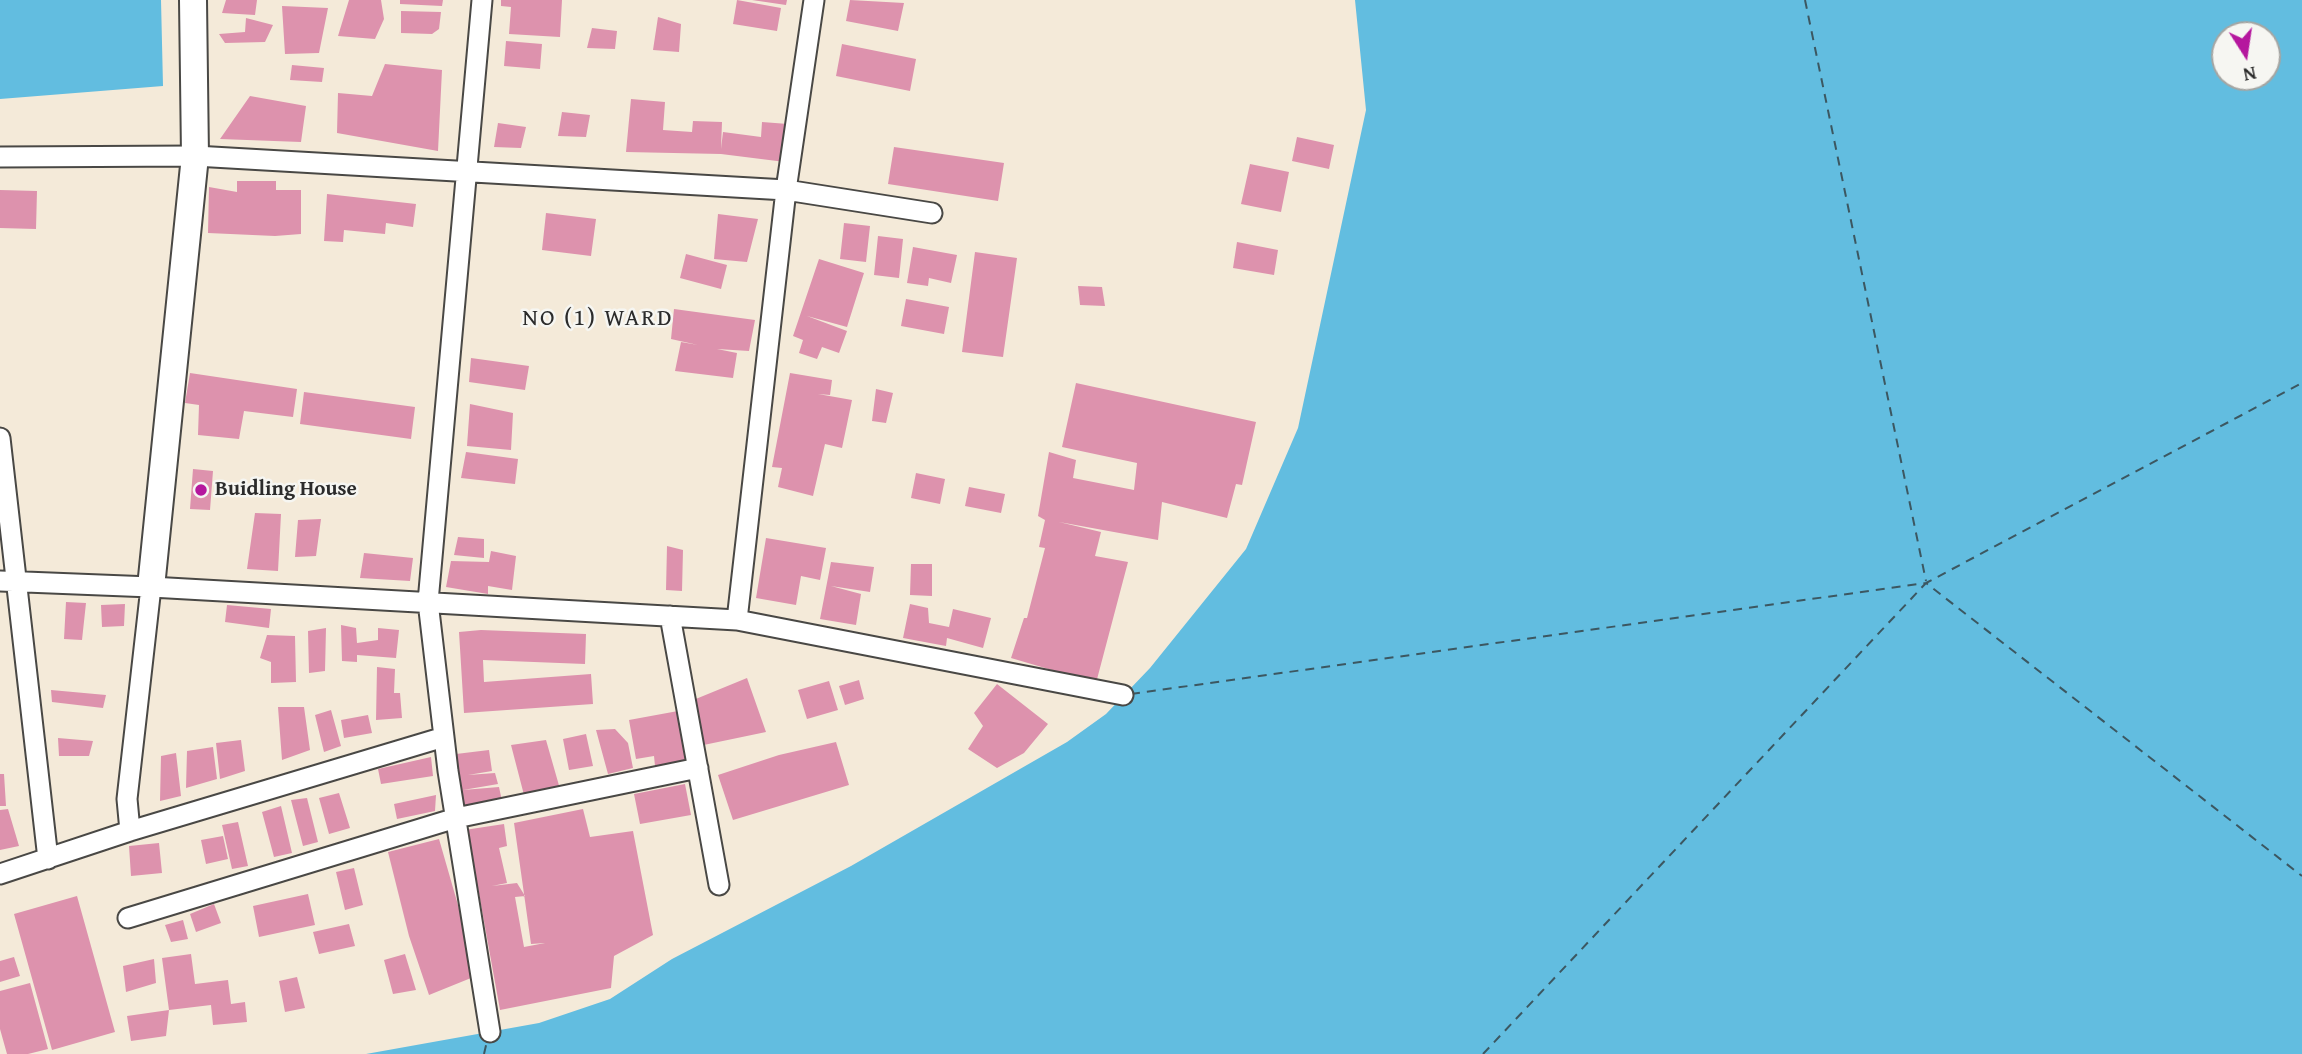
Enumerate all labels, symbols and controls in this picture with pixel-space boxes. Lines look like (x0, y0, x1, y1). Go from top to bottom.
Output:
north arrow (2211, 21, 2281, 91)
text: N (2241, 60, 2259, 90)
district label: NO (1) WARD (524, 305, 672, 333)
place label: Buidling House (215, 477, 357, 503)
marker: Buidling House (193, 482, 209, 498)

